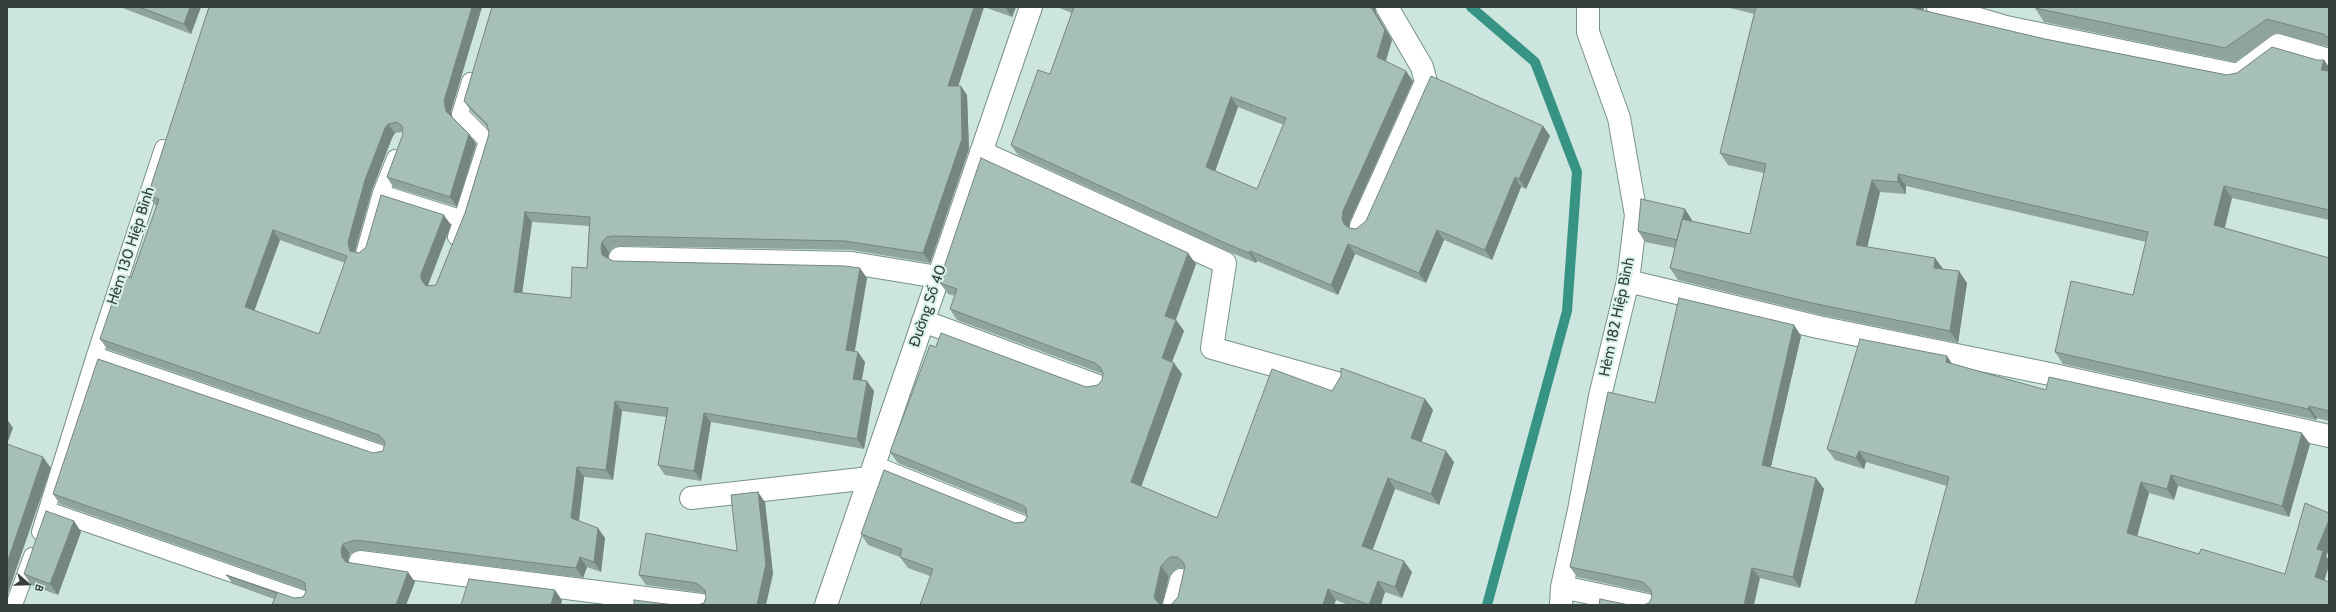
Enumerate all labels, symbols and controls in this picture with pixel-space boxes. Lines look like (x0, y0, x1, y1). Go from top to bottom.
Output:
street label: Hẻm 130 Hiệp Bình (103, 185, 159, 307)
street label: Hẻm 182 Hiệp Bình (1596, 256, 1638, 378)
street label: Đường Số 40 (906, 263, 950, 349)
north arrow (8, 564, 48, 604)
text: B (32, 582, 47, 594)

